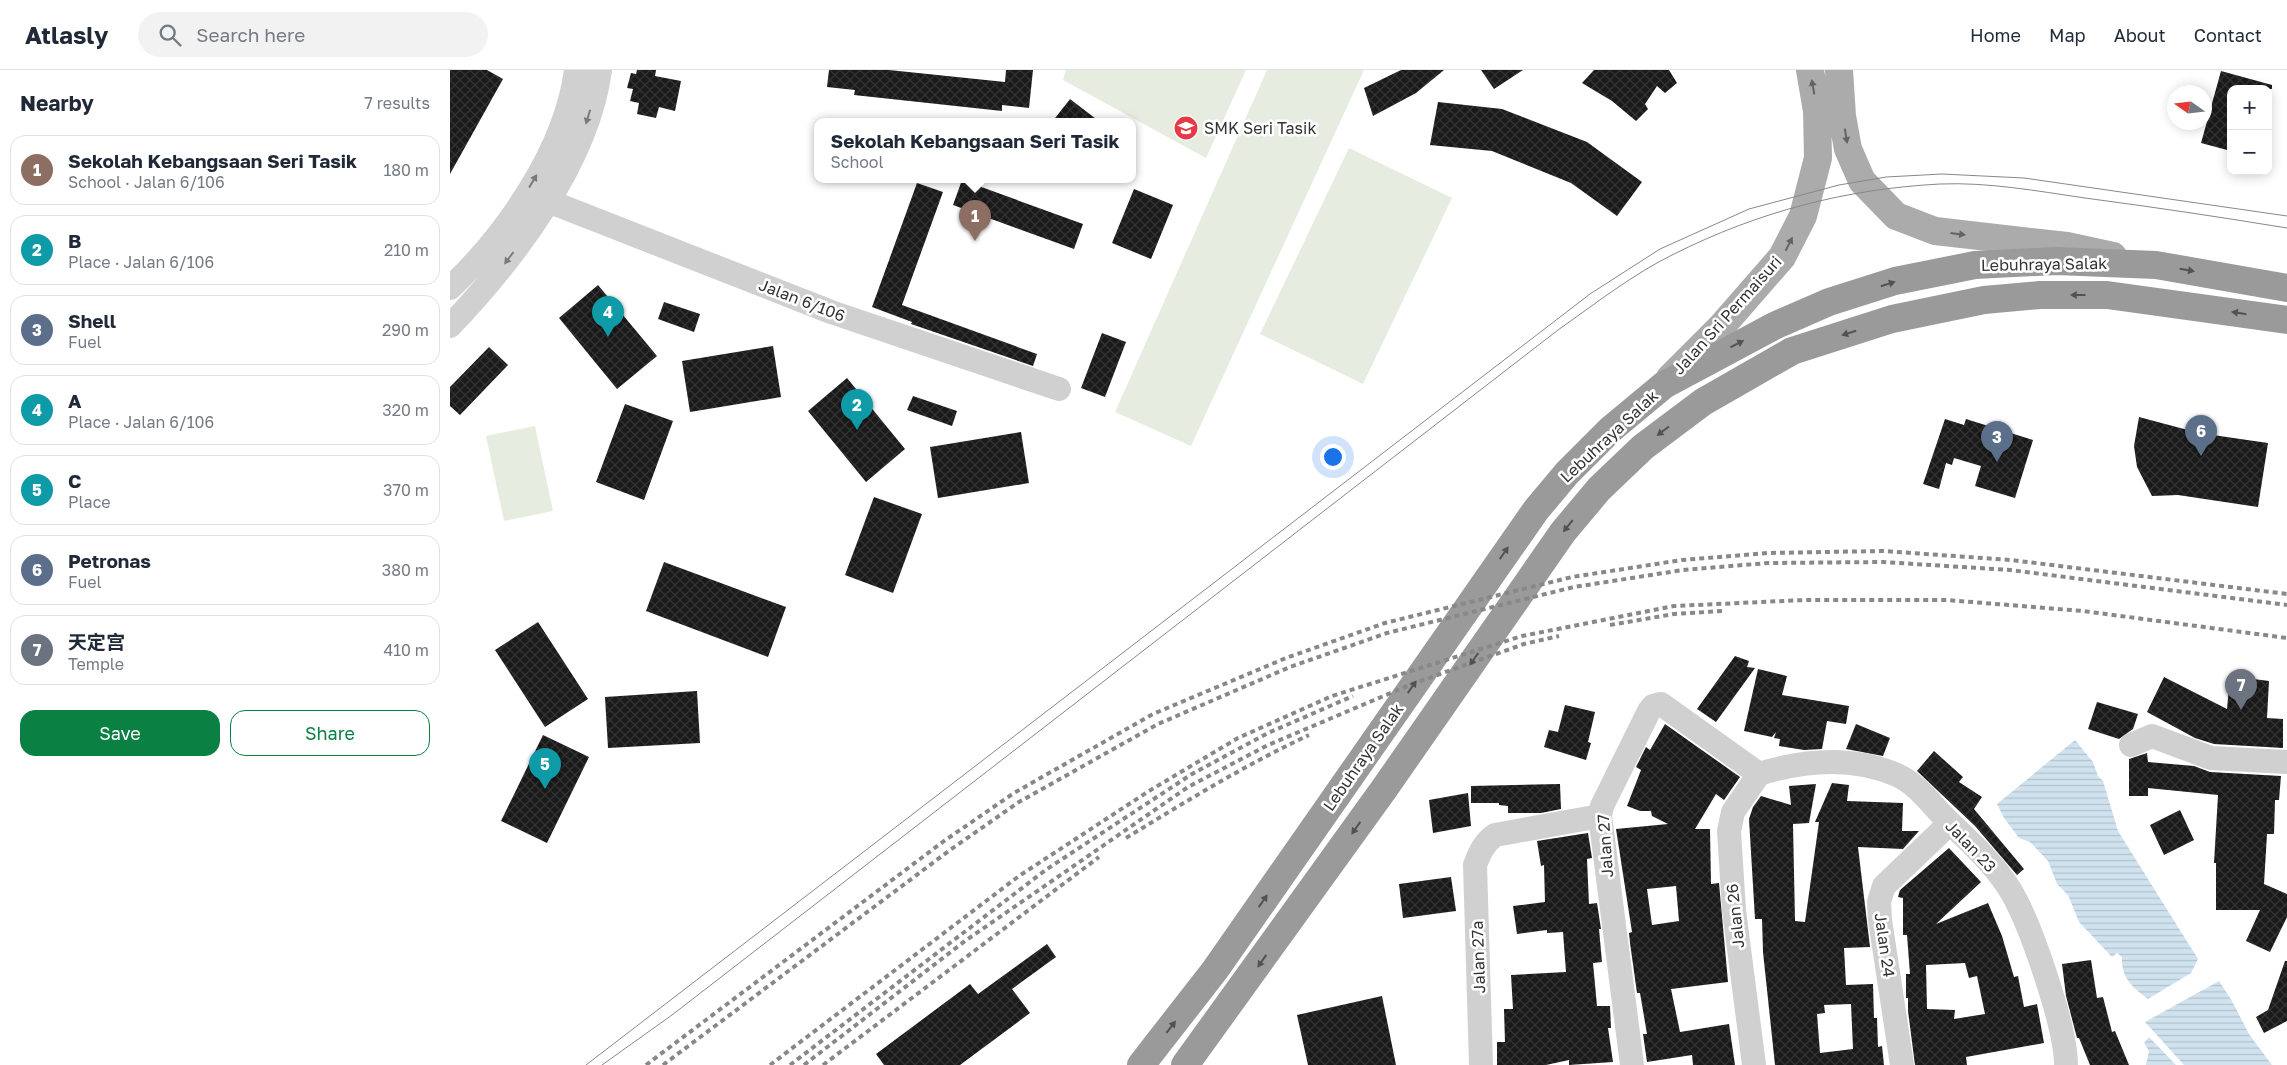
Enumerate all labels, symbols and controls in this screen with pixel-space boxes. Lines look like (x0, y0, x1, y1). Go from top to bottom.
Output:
search box (138, 12, 488, 57)
text: Atlasly (25, 20, 108, 49)
icon: search (156, 21, 184, 49)
text: Search here (196, 23, 305, 46)
text: Home (1970, 24, 2021, 46)
text: Map (2049, 24, 2086, 46)
text: About (2114, 24, 2166, 46)
text: Contact (2194, 24, 2262, 46)
one-way arrow (1809, 79, 1817, 95)
north arrow (2167, 85, 2212, 130)
map controls (2227, 85, 2272, 175)
button: + (2227, 85, 2272, 130)
text: Nearby (20, 90, 94, 116)
text: 7 results (364, 93, 430, 113)
one-way arrow (584, 110, 592, 125)
school or university icon: SMK Seri Tasik (1173, 115, 1199, 141)
popup (814, 118, 1136, 183)
place label: SMK Seri Tasik (1204, 118, 1316, 138)
one-way arrow (1842, 128, 1850, 144)
text: Sekolah Kebangsaan Seri Tasik (830, 129, 1120, 152)
button: − (2227, 130, 2272, 175)
text: Sekolah Kebangsaan Seri Tasik (68, 149, 357, 172)
text: School (830, 152, 884, 172)
text: 1 (33, 160, 41, 180)
text: 180 m (383, 160, 429, 180)
text: School · Jalan 6/106 (68, 172, 225, 192)
one-way arrow (529, 174, 538, 188)
pin: 1 (959, 200, 991, 241)
text: B (68, 229, 81, 252)
one-way arrow (1951, 230, 1967, 238)
one-way arrow (1785, 237, 1793, 251)
text: 2 (32, 240, 42, 260)
text: 210 m (384, 240, 429, 260)
one-way arrow (504, 251, 514, 265)
text: Place · Jalan 6/106 (68, 252, 214, 272)
street label: Jalan Sri Permaisuri (1668, 252, 1786, 378)
street label: Lebuhraya Salak (1981, 253, 2107, 275)
one-way arrow (2180, 267, 2196, 275)
street label: Jalan 6/106 (756, 274, 848, 326)
one-way arrow (1880, 279, 1895, 287)
one-way arrow (2069, 291, 2085, 299)
pin: 4 (592, 296, 624, 337)
one-way arrow (2231, 308, 2247, 316)
text: Shell (68, 309, 116, 332)
text: 3 (32, 320, 42, 340)
text: 290 m (382, 320, 429, 340)
one-way arrow (1842, 329, 1857, 337)
text: Fuel (68, 332, 102, 352)
one-way arrow (1730, 340, 1744, 348)
street label: Lebuhraya Salak (1556, 386, 1662, 486)
text: A (68, 389, 82, 412)
pin: 2 (841, 389, 873, 430)
text: 4 (32, 400, 42, 420)
text: 320 m (382, 400, 429, 420)
text: Place · Jalan 6/106 (68, 412, 214, 432)
pin: 6 (2185, 415, 2217, 456)
pin: 3 (1981, 421, 2013, 462)
one-way arrow (1656, 426, 1670, 436)
your location (1320, 444, 1346, 470)
text: C (68, 469, 82, 492)
text: 5 (32, 480, 42, 500)
text: 370 m (383, 480, 429, 500)
text: Place (68, 492, 111, 512)
one-way arrow (1562, 520, 1574, 532)
one-way arrow (1499, 546, 1509, 560)
text: Petronas (68, 549, 151, 572)
text: 6 (32, 560, 42, 580)
text: 380 m (382, 560, 429, 580)
text: Fuel (68, 572, 102, 592)
text: 天定宫 (68, 630, 125, 653)
text: 7 (33, 640, 41, 660)
text: 410 m (383, 640, 429, 660)
one-way arrow (1469, 652, 1479, 666)
text: Temple (68, 654, 124, 674)
pin: 7 (2225, 669, 2257, 710)
one-way arrow (1407, 680, 1417, 694)
street label: Lebuhraya Salak (1319, 699, 1407, 815)
button: Save (20, 710, 220, 756)
button: Share (230, 710, 430, 756)
pin: 5 (529, 748, 561, 789)
street label: Jalan 27 (1593, 814, 1617, 878)
street label: Jalan 23 (1941, 816, 2001, 876)
one-way arrow (1351, 821, 1361, 835)
street label: Jalan 26 (1722, 883, 1748, 949)
one-way arrow (1258, 894, 1268, 908)
street label: Jalan 24 (1871, 911, 1899, 979)
street label: Jalan 27a (1467, 920, 1489, 994)
one-way arrow (1257, 954, 1267, 967)
one-way arrow (1166, 1020, 1176, 1033)

